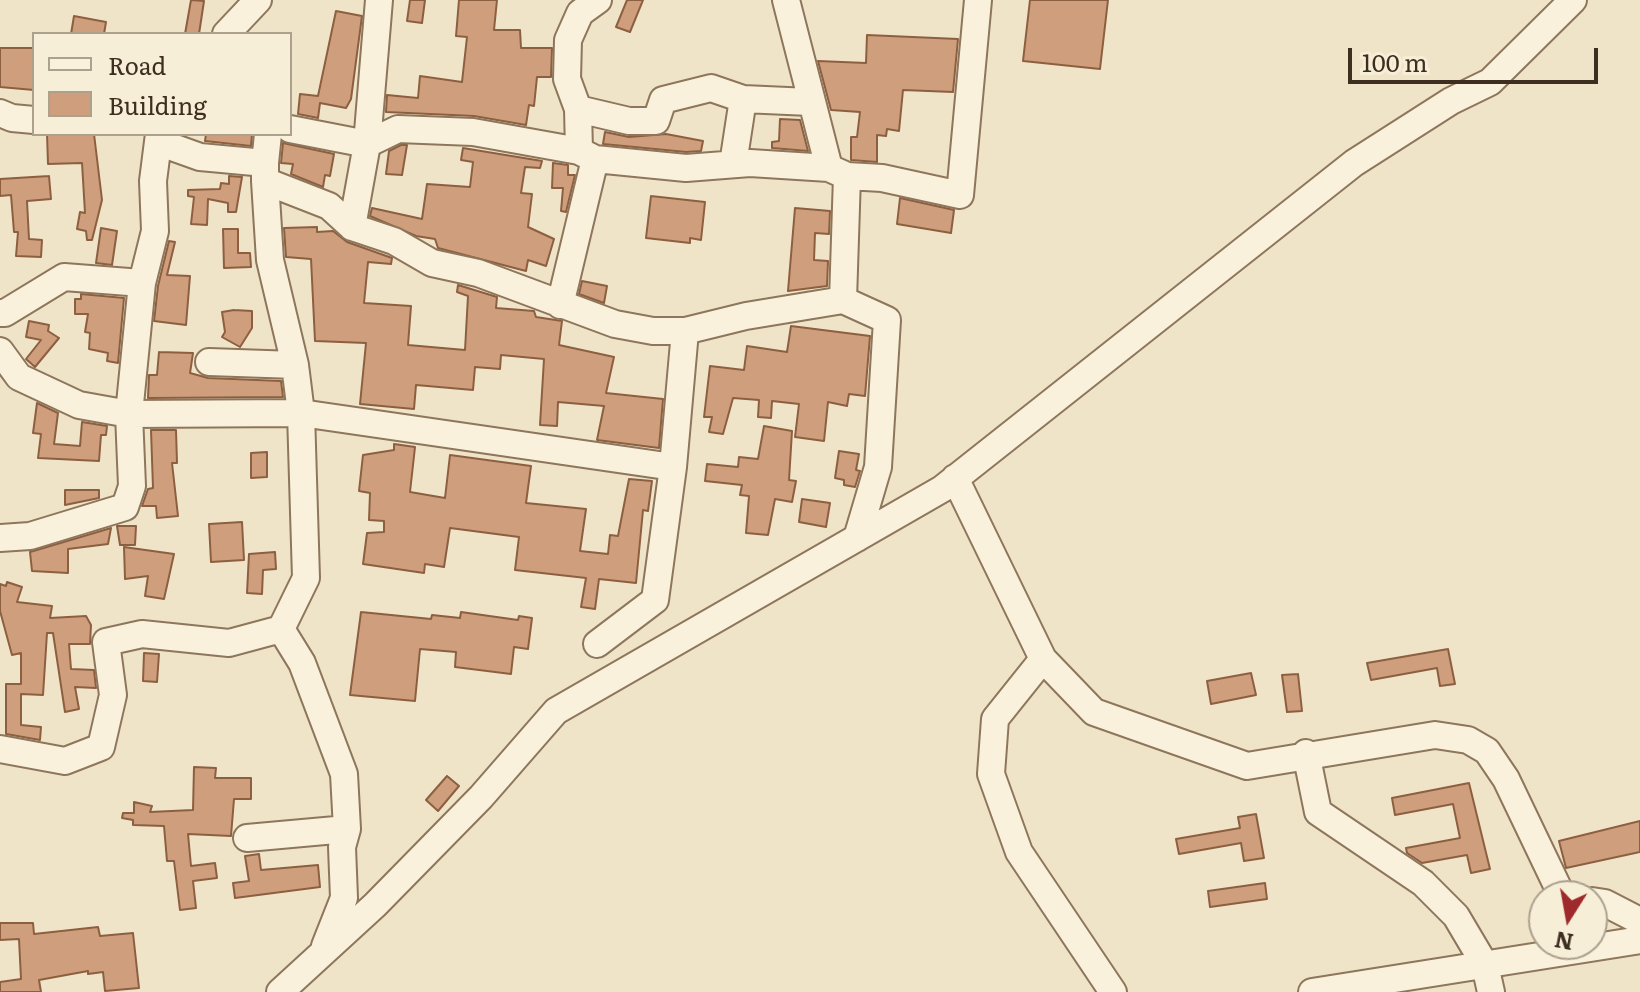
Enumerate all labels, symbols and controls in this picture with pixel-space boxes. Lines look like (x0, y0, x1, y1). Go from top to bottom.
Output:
legend (32, 32, 292, 136)
scale bar (1352, 32, 1602, 82)
text: 100 m (1362, 44, 1428, 79)
text: Road (108, 47, 166, 82)
text: Building (108, 87, 207, 122)
north arrow (1528, 880, 1608, 960)
text: N (1551, 924, 1576, 960)

